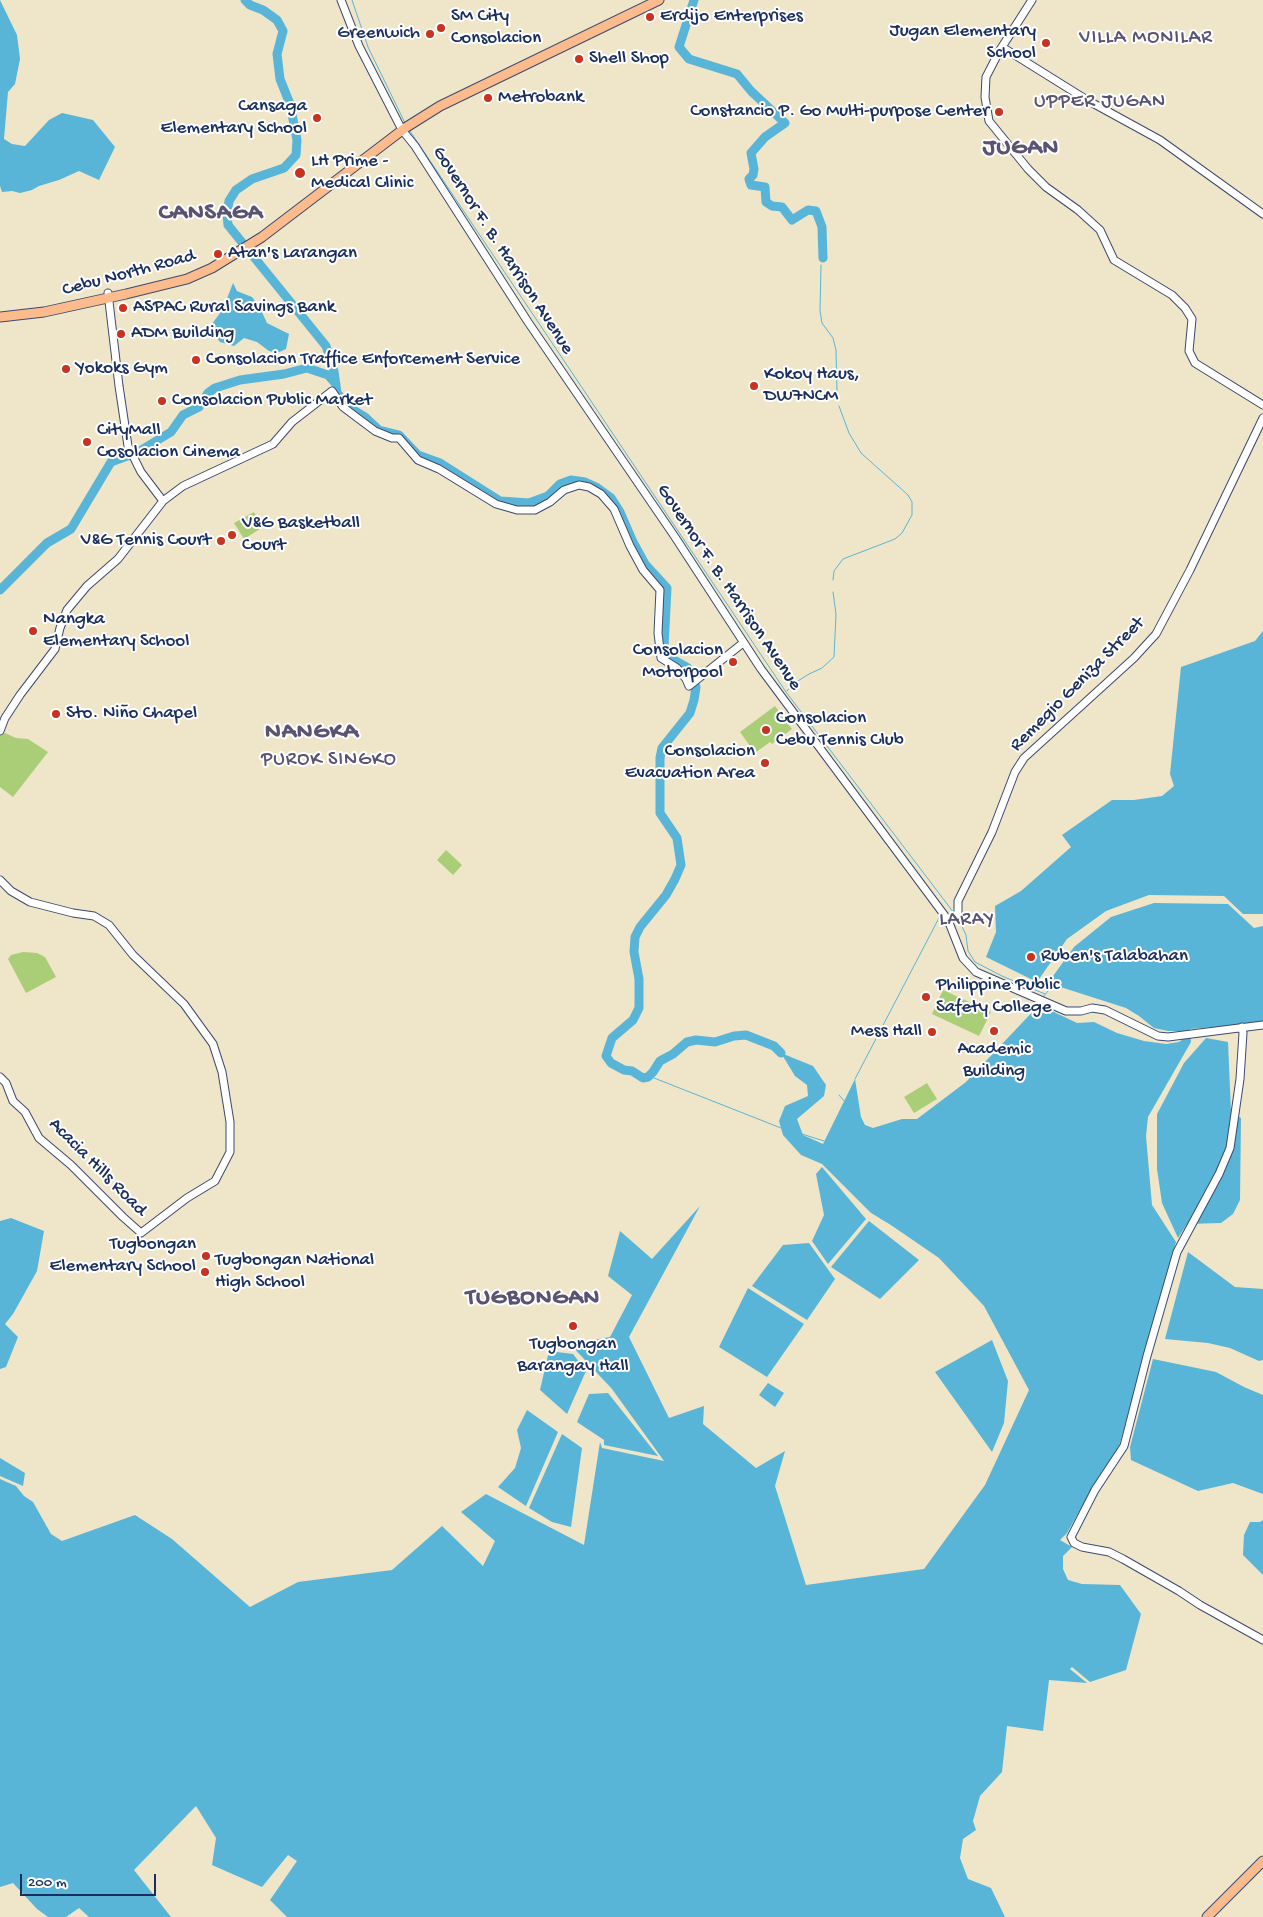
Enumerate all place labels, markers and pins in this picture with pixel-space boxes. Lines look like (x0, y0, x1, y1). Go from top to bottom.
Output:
place label: SM City Consolacion (451, 6, 541, 50)
place label: Erdijo Enterprises (660, 6, 803, 28)
marker: Erdijo Enterprises (644, 11, 656, 23)
place label: Jugan Elementary School (890, 21, 1036, 65)
marker: SM City Consolacion (435, 22, 447, 34)
place label: Greenwich (337, 23, 420, 45)
marker: Greenwich (424, 28, 436, 40)
marker: Jugan Elementary School (1040, 37, 1052, 49)
place label: Shell Shop (589, 48, 669, 70)
marker: Shell Shop (573, 53, 585, 65)
place label: Metrobank (498, 87, 583, 109)
marker: Metrobank (482, 92, 494, 104)
place label: Cansaga Elementary School (161, 96, 307, 140)
place label: Constancio P. Go Multi-purpose Center (690, 101, 989, 123)
marker: Constancio P. Go Multi-purpose Center (993, 106, 1005, 118)
marker: Cansaga Elementary School (311, 112, 323, 124)
place label: LH Prime - Medical Clinic (311, 151, 413, 195)
marker: LH Prime - Medical Clinic (293, 166, 307, 180)
place label: Atan's Larangan (228, 243, 357, 265)
marker: Atan's Larangan (212, 248, 224, 260)
place label: ASPAC Rural Savings Bank (133, 297, 335, 319)
marker: ASPAC Rural Savings Bank (117, 302, 129, 314)
place label: ADM Building (131, 323, 234, 345)
marker: ADM Building (115, 328, 127, 340)
place label: Consolacion Traffice Enforcement Service (206, 349, 520, 371)
marker: Consolacion Traffice Enforcement Service (190, 354, 202, 366)
place label: Yokoks Gym (76, 358, 168, 380)
marker: Yokoks Gym (60, 363, 72, 375)
place label: Kokoy Haus, DW7NCM (764, 364, 860, 408)
marker: Kokoy Haus, DW7NCM (748, 380, 760, 392)
place label: Consolacion Public Market (172, 390, 372, 412)
marker: Consolacion Public Market (156, 395, 168, 407)
place label: CityMall Cosolacion Cinema (97, 420, 240, 464)
marker: CityMall Cosolacion Cinema (81, 436, 93, 448)
place label: V&G Basketball Court (242, 513, 360, 557)
marker: V&G Basketball Court (226, 529, 238, 541)
place label: V&G Tennis Court (81, 530, 211, 552)
marker: V&G Tennis Court (215, 535, 227, 547)
place label: Nangka Elementary School (43, 609, 189, 653)
marker: Nangka Elementary School (27, 625, 39, 637)
place label: Consolacion Motorpool (633, 640, 723, 684)
marker: Consolacion Motorpool (727, 656, 739, 668)
place label: Sto. Niño Chapel (66, 703, 197, 725)
marker: Sto. Niño Chapel (50, 708, 62, 720)
place label: Consolacion Cebu Tennis Club (776, 708, 904, 752)
marker: Consolacion Cebu Tennis Club (760, 724, 772, 736)
place label: Consolacion Evacuation Area (625, 741, 755, 785)
marker: Consolacion Evacuation Area (759, 757, 771, 769)
place label: Ruben's Talabahan (1041, 946, 1188, 968)
marker: Ruben's Talabahan (1025, 951, 1037, 963)
place label: Philippine Public Safety College (936, 975, 1059, 1019)
marker: Philippine Public Safety College (920, 991, 932, 1003)
place label: Mess Hall (851, 1021, 922, 1043)
marker: Academic Building (988, 1025, 1000, 1037)
marker: Mess Hall (926, 1026, 938, 1038)
place label: Academic Building (957, 1039, 1031, 1083)
place label: Tugbongan Elementary School (50, 1234, 196, 1278)
marker: Tugbongan Elementary School (200, 1250, 212, 1262)
place label: Tugbongan National High School (215, 1250, 374, 1294)
marker: Tugbongan National High School (199, 1266, 211, 1278)
marker: Tugbongan Barangay Hall (567, 1320, 579, 1332)
place label: Tugbongan Barangay Hall (517, 1334, 629, 1378)

